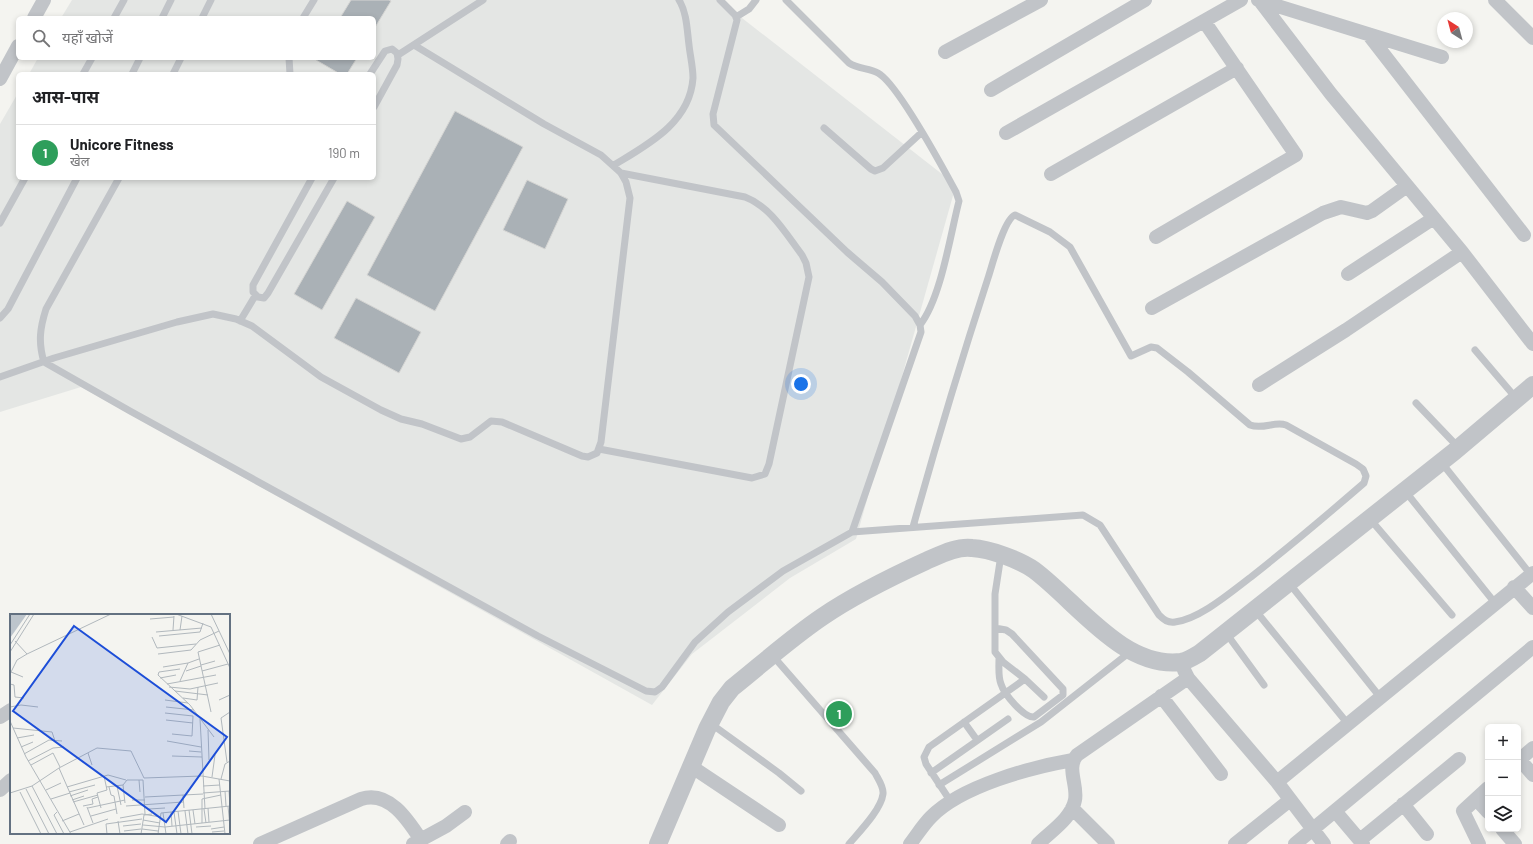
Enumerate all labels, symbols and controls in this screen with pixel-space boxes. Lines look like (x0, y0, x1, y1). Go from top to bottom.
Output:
north arrow (1437, 12, 1473, 48)
search box (16, 16, 376, 60)
icon: search (30, 27, 52, 49)
text: यहाँ खोजें (62, 28, 113, 46)
text: आस-पास (32, 86, 99, 106)
text: Unicore Fitness (70, 135, 174, 153)
text: 1 (43, 145, 47, 161)
text: 190 m (328, 145, 360, 161)
text: खेल (70, 153, 89, 169)
your location (791, 374, 811, 394)
inset map (10, 614, 230, 834)
pin: 1 (826, 699, 852, 729)
map controls (1485, 724, 1521, 832)
button: + (1485, 724, 1521, 760)
button: − (1485, 760, 1521, 796)
button: layers (1485, 796, 1521, 832)

